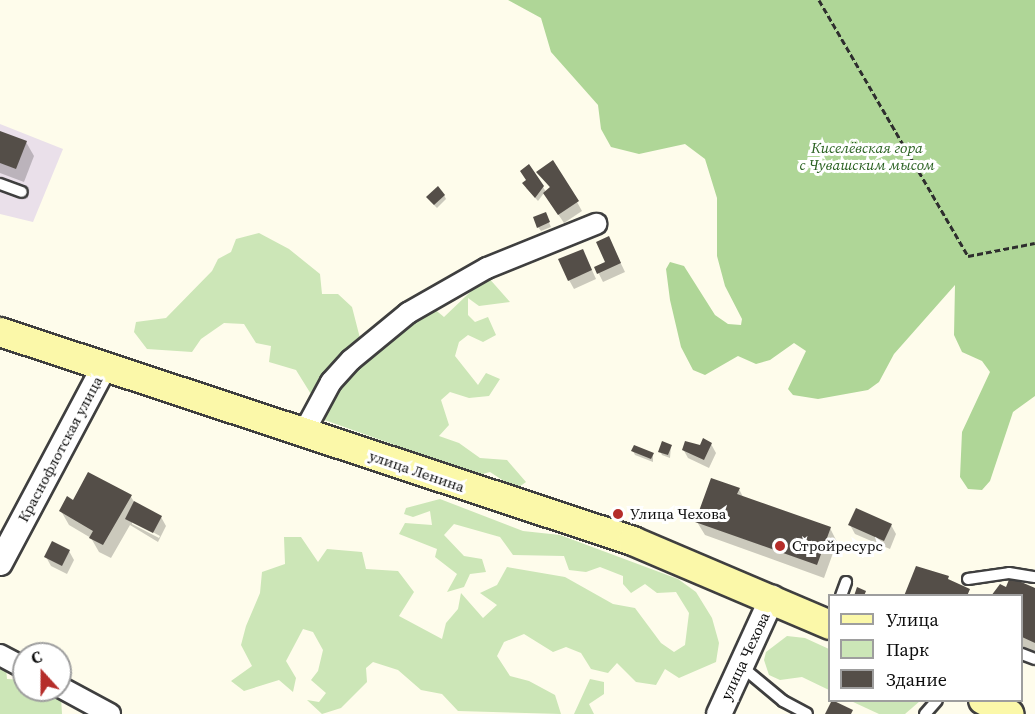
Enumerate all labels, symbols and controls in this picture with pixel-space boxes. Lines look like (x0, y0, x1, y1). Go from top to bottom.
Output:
park label: Киселёвская гора с Чувашским мысом (799, 138, 935, 173)
street label: Краснофлотская улица (14, 373, 106, 525)
street label: улица Ленина (367, 446, 467, 496)
place label: Улица Чехова (630, 505, 726, 523)
marker: Улица Чехова (611, 507, 625, 521)
place label: Стройресурс (792, 537, 883, 555)
marker: Стройресурс (773, 539, 787, 553)
legend (828, 594, 1023, 702)
text: Улица (886, 607, 939, 632)
street label: улица Чехова (717, 609, 773, 703)
text: Парк (886, 637, 929, 662)
north arrow (12, 642, 72, 702)
text: С (28, 645, 45, 669)
text: Здание (886, 667, 947, 692)

